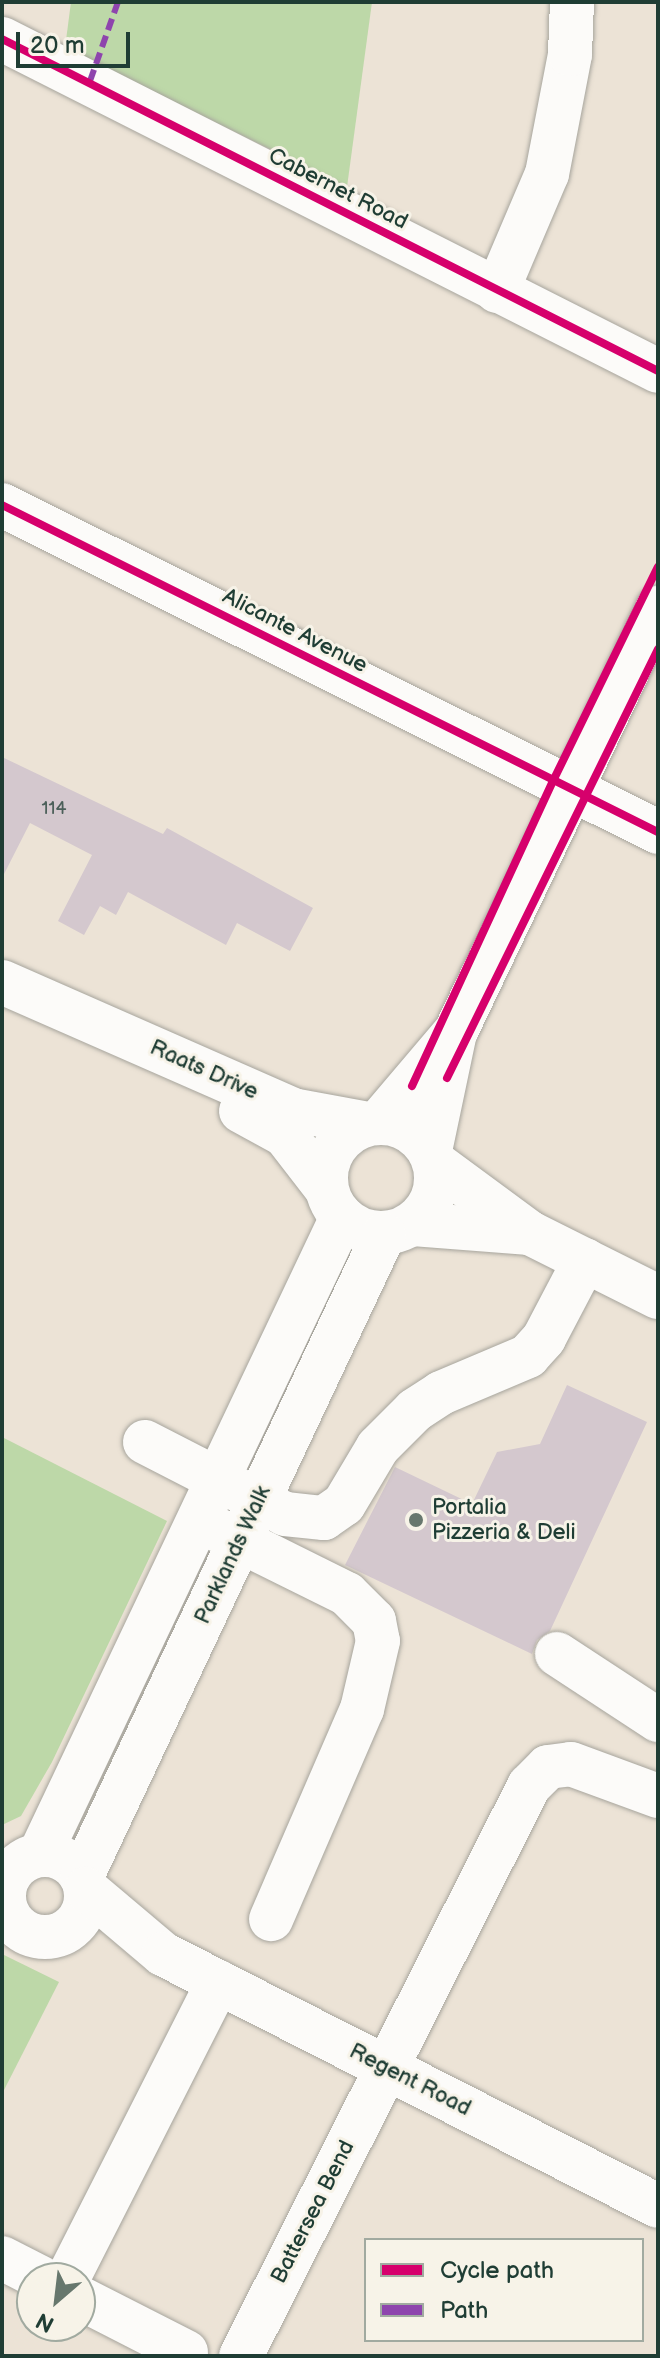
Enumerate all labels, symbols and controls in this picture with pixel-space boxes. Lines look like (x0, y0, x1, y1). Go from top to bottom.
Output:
scale bar (20, 16, 134, 66)
text: 20 m (30, 31, 85, 60)
street label: Cabernet Road (264, 143, 412, 235)
street label: Alicante Avenue (218, 583, 372, 679)
house number: 114 (42, 798, 66, 820)
street label: Raats Drive (146, 1034, 262, 1106)
street label: Parklands Walk (189, 1481, 277, 1629)
place label: Portalia Pizzeria & Deli (432, 1494, 576, 1546)
marker: Portalia Pizzeria & Deli (407, 1511, 425, 1529)
street label: Regent Road (345, 2038, 475, 2122)
street label: Battersea Bend (266, 2136, 360, 2288)
legend (364, 2238, 644, 2342)
text: Cycle path (440, 2256, 554, 2285)
north arrow (16, 2262, 96, 2342)
text: Path (440, 2296, 488, 2325)
text: N (32, 2306, 59, 2338)

